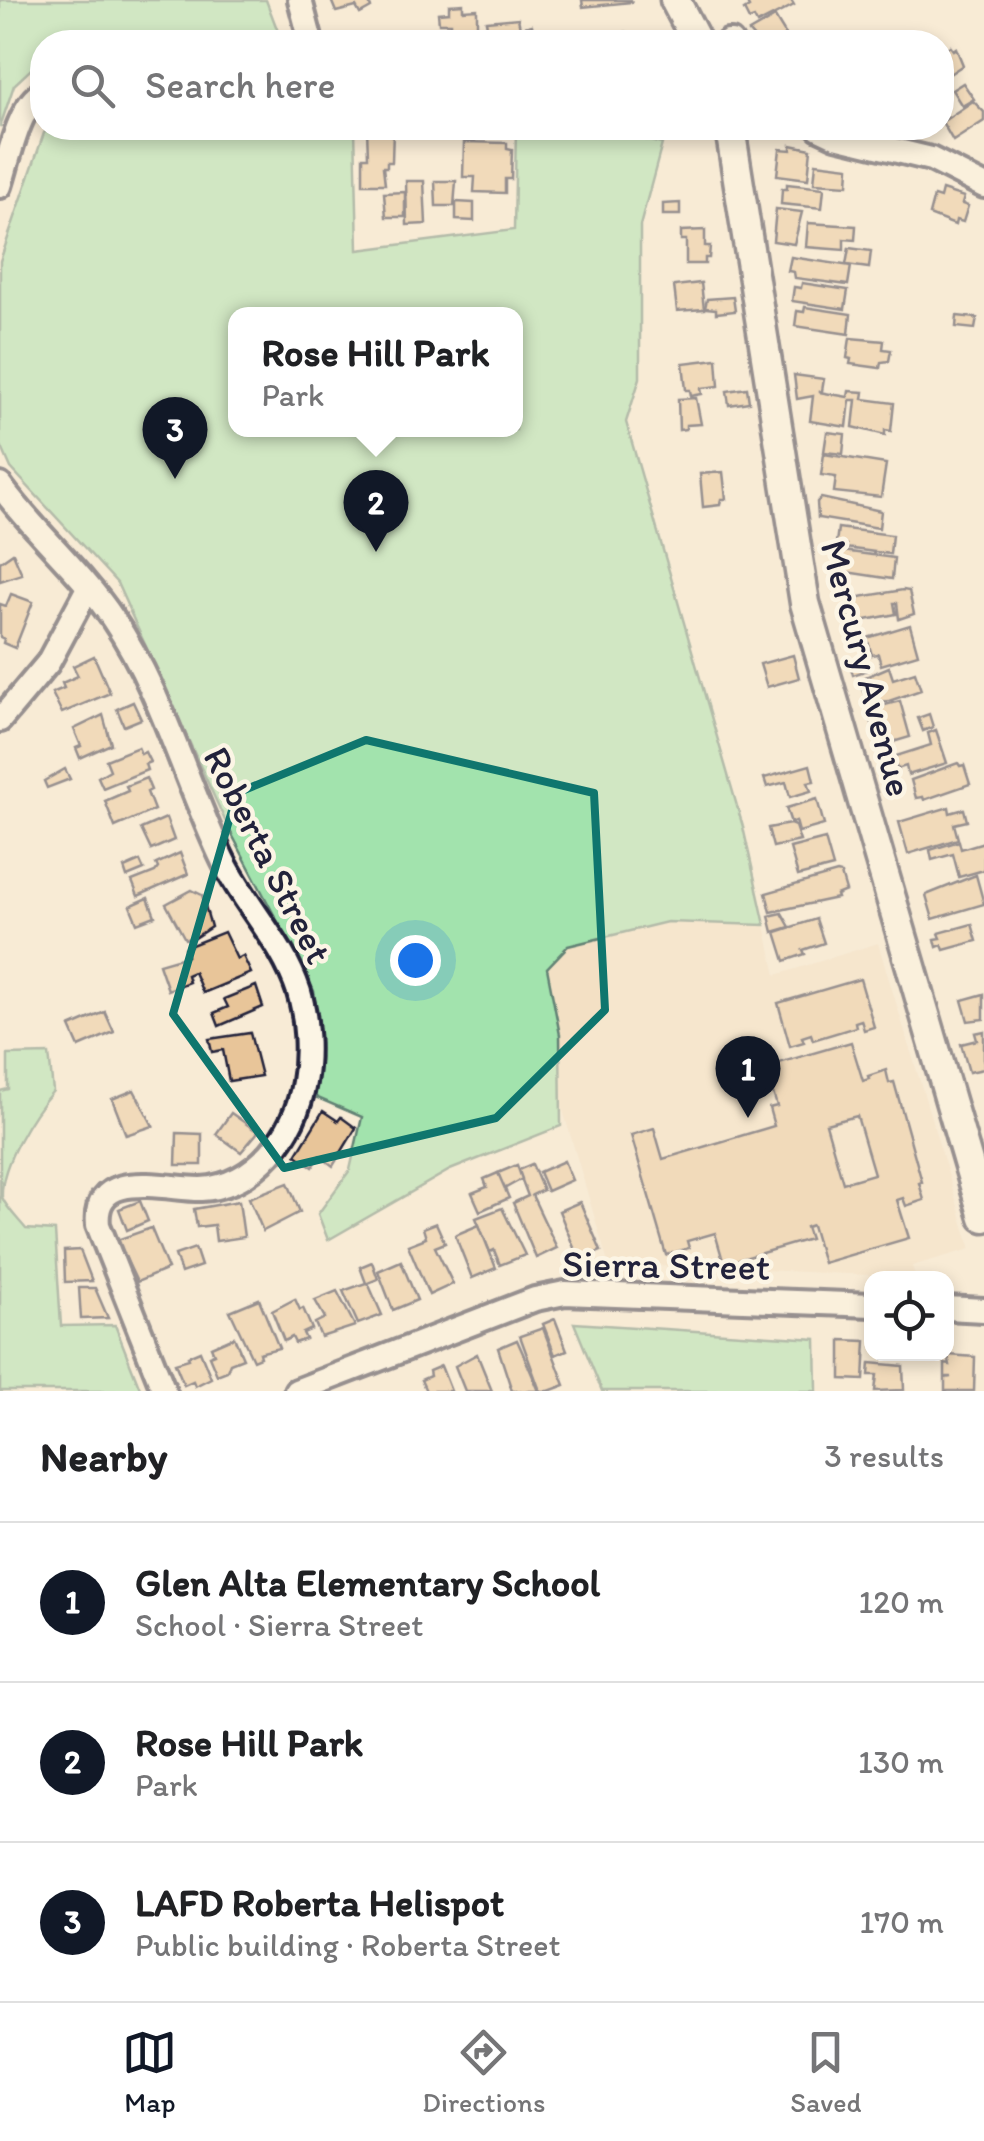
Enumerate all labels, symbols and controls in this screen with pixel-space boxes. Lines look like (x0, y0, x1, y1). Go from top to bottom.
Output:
search box (30, 30, 954, 140)
icon: search (65, 58, 120, 113)
text: Search here (145, 62, 336, 108)
popup (228, 307, 523, 437)
text: Rose Hill Park (261, 330, 490, 376)
text: Park (261, 376, 324, 414)
pin: 3 (142, 396, 208, 479)
pin: 2 (344, 470, 408, 552)
street label: Mercury Avenue (811, 535, 923, 801)
street label: Roberta Street (194, 739, 342, 971)
your location (390, 935, 441, 986)
pin: 1 (716, 1036, 780, 1118)
street label: Sierra Street (562, 1240, 770, 1290)
map controls (864, 1271, 954, 1361)
button: locate (864, 1271, 954, 1361)
text: Nearby (40, 1431, 167, 1482)
text: 3 results (824, 1437, 944, 1475)
text: Glen Alta Elementary School (135, 1560, 600, 1606)
text: 1 (65, 1583, 80, 1621)
text: 120 m (858, 1583, 944, 1621)
text: School · Sierra Street (135, 1606, 423, 1644)
text: Rose Hill Park (135, 1720, 363, 1766)
text: 2 (64, 1743, 81, 1781)
text: 130 m (858, 1743, 944, 1781)
text: Park (135, 1766, 198, 1804)
text: LAFD Roberta Helispot (135, 1880, 504, 1926)
text: 3 (64, 1903, 81, 1941)
text: 170 m (859, 1903, 944, 1941)
text: Public building · Roberta Street (135, 1926, 561, 1964)
tab: Map (122, 2025, 177, 2119)
tab: Directions (422, 2025, 545, 2119)
tab: Saved (790, 2025, 862, 2119)

